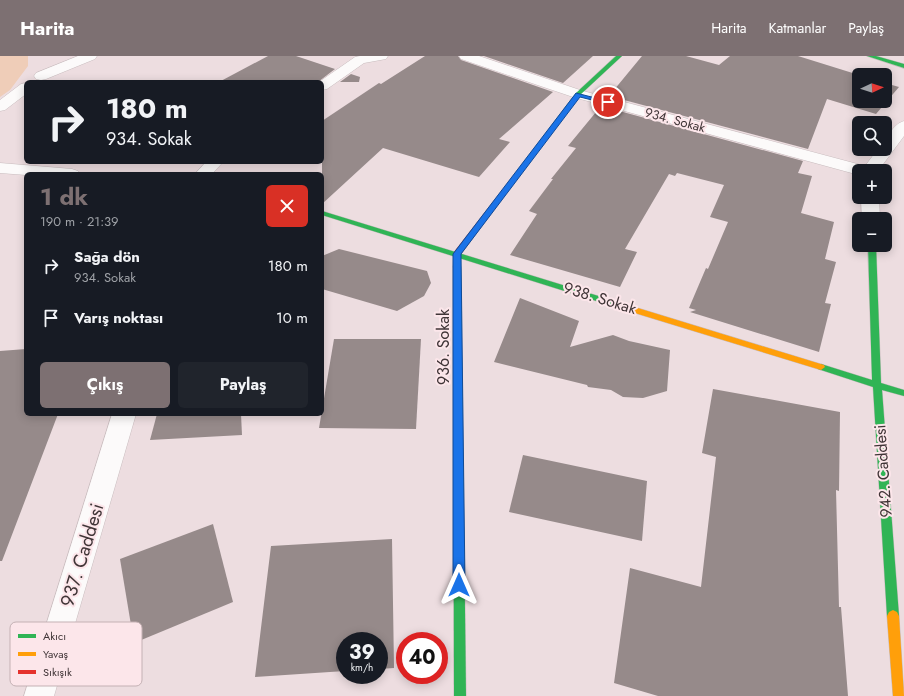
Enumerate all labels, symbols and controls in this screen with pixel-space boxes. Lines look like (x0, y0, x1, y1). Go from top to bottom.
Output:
text: Harita (20, 15, 75, 42)
text: Harita (711, 18, 747, 38)
text: Katmanlar (769, 18, 826, 38)
text: Paylaş (848, 18, 884, 38)
north arrow (852, 68, 892, 108)
map controls (852, 68, 892, 252)
pin (591, 85, 625, 119)
text: 180 m (106, 88, 188, 129)
icon: arrive (597, 91, 619, 113)
icon: right (40, 96, 92, 148)
street label: 934. Sokak (643, 103, 708, 137)
button: search (852, 116, 892, 156)
text: 934. Sokak (106, 126, 192, 152)
button: + (852, 164, 892, 204)
text: 1 dk (40, 179, 88, 214)
button: close (266, 185, 308, 227)
text: 190 m · 21:39 (40, 212, 119, 231)
button: − (852, 212, 892, 252)
text: Sağa dön (74, 246, 140, 268)
icon: right (40, 255, 62, 277)
text: 180 m (268, 255, 308, 277)
text: 934. Sokak (74, 268, 136, 287)
street label: 938. Sokak (561, 276, 640, 320)
icon: arrive (40, 307, 62, 329)
text: Varış noktası (74, 307, 163, 329)
text: 10 m (276, 307, 308, 329)
street label: 936. Sokak (432, 308, 455, 385)
button: Çıkış (40, 362, 170, 408)
button: Paylaş (178, 362, 308, 408)
street label: 942. Caddesi (868, 424, 898, 518)
street label: 937. Caddesi (53, 500, 111, 610)
position arrow (438, 564, 480, 606)
legend (10, 622, 142, 686)
text: Akıcı (43, 628, 66, 644)
speed limit sign: 40 (396, 632, 448, 684)
text: 39 (349, 638, 375, 667)
text: Yavaş (43, 646, 68, 662)
text: km/h (351, 660, 373, 675)
text: Sıkışık (43, 664, 72, 680)

